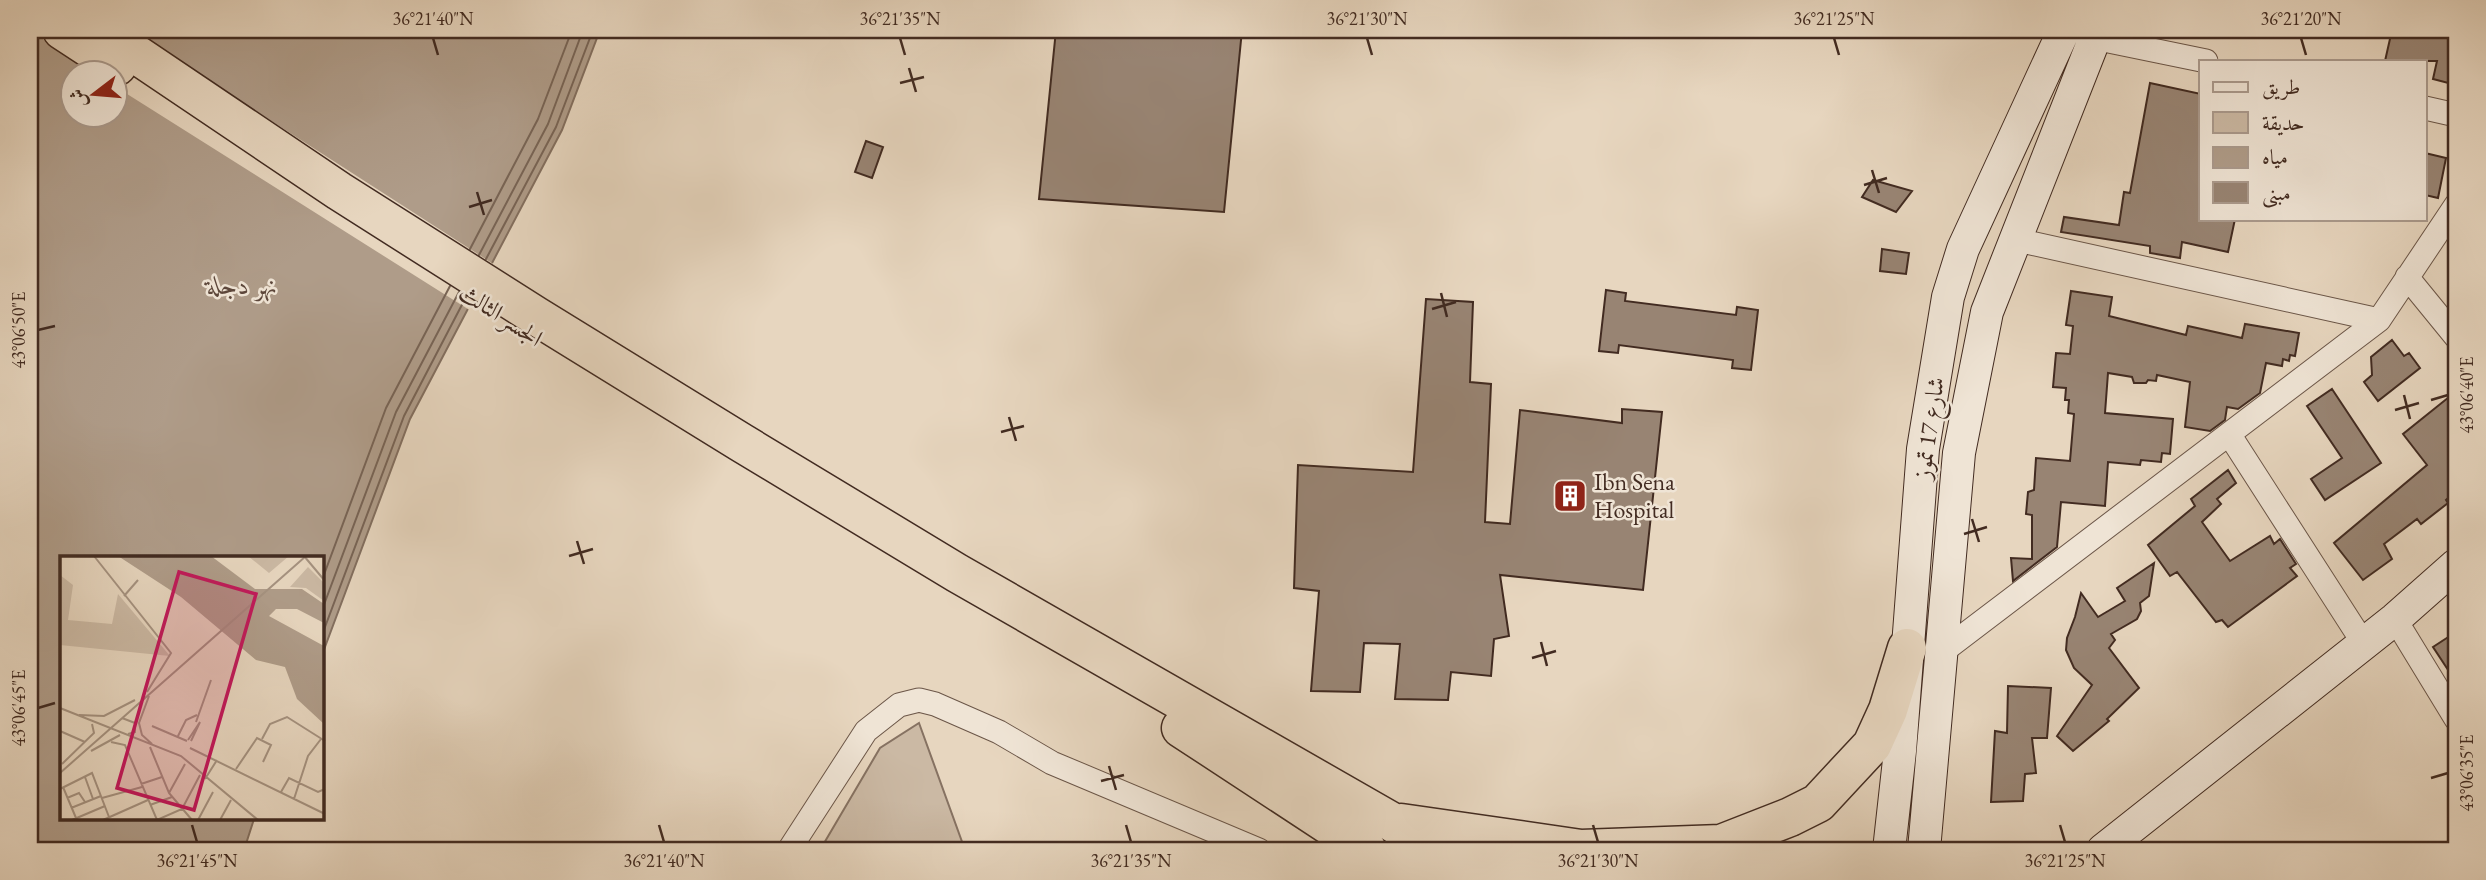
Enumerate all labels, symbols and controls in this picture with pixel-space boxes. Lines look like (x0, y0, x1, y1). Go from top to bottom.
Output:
text: 36°21'40"N (393, 7, 474, 30)
text: 36°21'35"N (860, 7, 941, 30)
text: 36°21'30"N (1327, 7, 1408, 30)
text: 36°21'25"N (1794, 7, 1875, 30)
text: 36°21'20"N (2261, 7, 2342, 30)
north arrow (60, 60, 130, 130)
legend (2199, 60, 2426, 220)
text: طريق (2262, 73, 2300, 100)
text: ش (64, 86, 93, 111)
text: حديقة (2262, 109, 2305, 136)
text: مياه (2262, 143, 2288, 170)
text: مبنى (2262, 179, 2291, 208)
water label: نهر دجلة (204, 268, 277, 302)
street label: الجسر الثالث (453, 276, 549, 354)
text: 43°06'50"E (7, 292, 30, 368)
text: 43°06'40"E (2455, 357, 2478, 433)
street label: شارع 17 تموز (1906, 375, 1956, 484)
place label: Ibn Sena Hospital (1594, 466, 1675, 525)
building icon: Ibn Sena Hospital (1551, 477, 1589, 515)
inset map (60, 556, 324, 820)
text: 43°06'45"E (7, 670, 30, 746)
text: 43°06'35"E (2455, 735, 2478, 811)
text: 36°21'45"N (157, 849, 238, 872)
text: 36°21'40"N (624, 849, 705, 872)
text: 36°21'35"N (1091, 849, 1172, 872)
text: 36°21'30"N (1558, 849, 1639, 872)
text: 36°21'25"N (2025, 849, 2106, 872)

